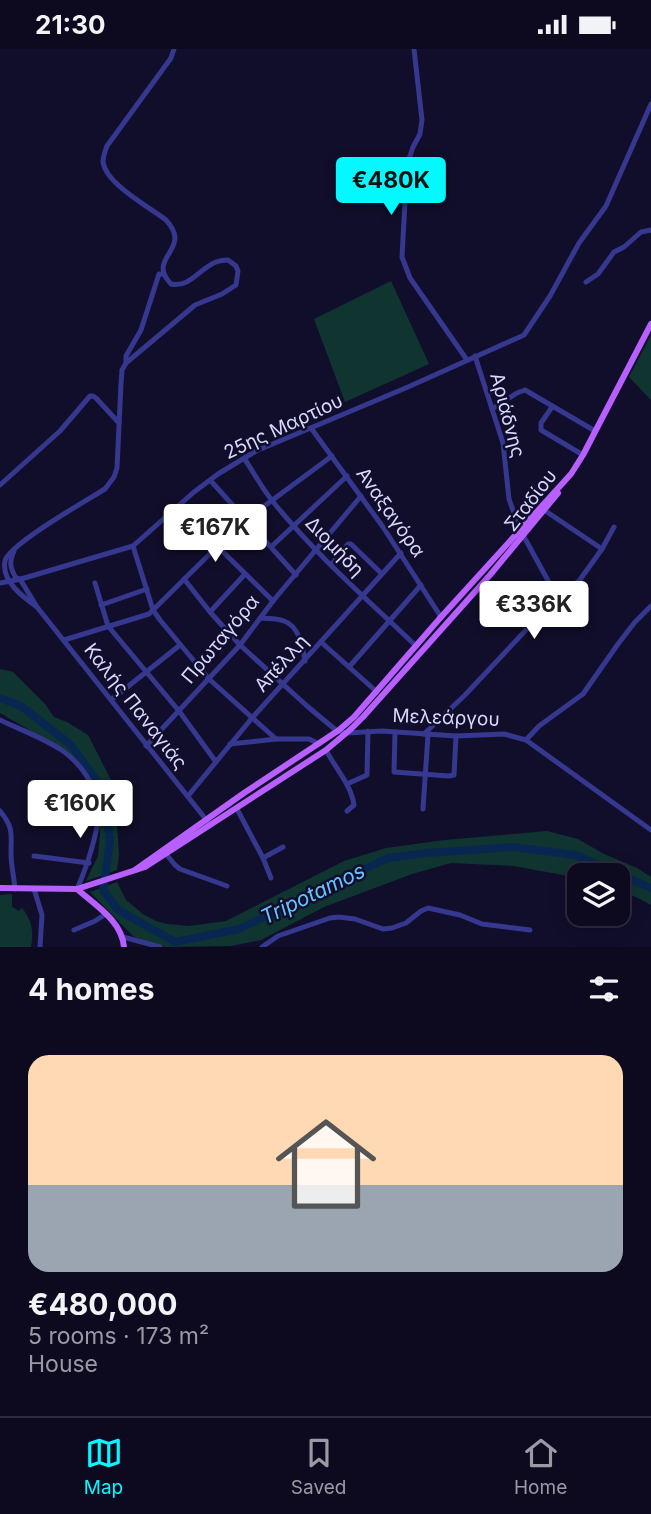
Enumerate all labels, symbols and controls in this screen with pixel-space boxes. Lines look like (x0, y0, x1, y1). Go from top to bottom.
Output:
text: 21:30 (35, 9, 106, 40)
pin: €480K (342, 157, 440, 217)
text: €480K (352, 166, 430, 194)
street label: Αριάδνης (485, 370, 530, 460)
street label: 25ης Μαρτίου (220, 389, 346, 464)
street label: Αναξαγόρα (351, 463, 430, 562)
street label: Σταδίου (499, 465, 562, 536)
pin: €167K (166, 505, 264, 564)
street label: Διομήδη (301, 512, 369, 581)
text: €167K (180, 513, 250, 541)
pin: €336K (485, 581, 583, 641)
street label: Πρωταγόρα (177, 590, 264, 688)
text: €336K (496, 590, 572, 618)
street label: Απέλλη (250, 630, 313, 697)
street label: Καλής Παναγιάς (79, 639, 192, 774)
street label: Μελεάργου (392, 704, 500, 731)
pin: €160K (31, 781, 129, 840)
text: €160K (44, 789, 116, 817)
water label: Tripotamos (257, 858, 369, 930)
map controls (567, 863, 630, 926)
button: layers (567, 863, 630, 926)
icon: filters (585, 970, 623, 1008)
text: 4 homes (28, 971, 155, 1007)
icon: home (263, 1101, 389, 1227)
text: €480,000 (28, 1286, 178, 1322)
text: 5 rooms · 173 m² (28, 1322, 209, 1350)
text: House (28, 1350, 98, 1378)
tab: Map (84, 1434, 123, 1499)
tab: Saved (291, 1434, 346, 1499)
tab: Home (514, 1434, 567, 1499)

